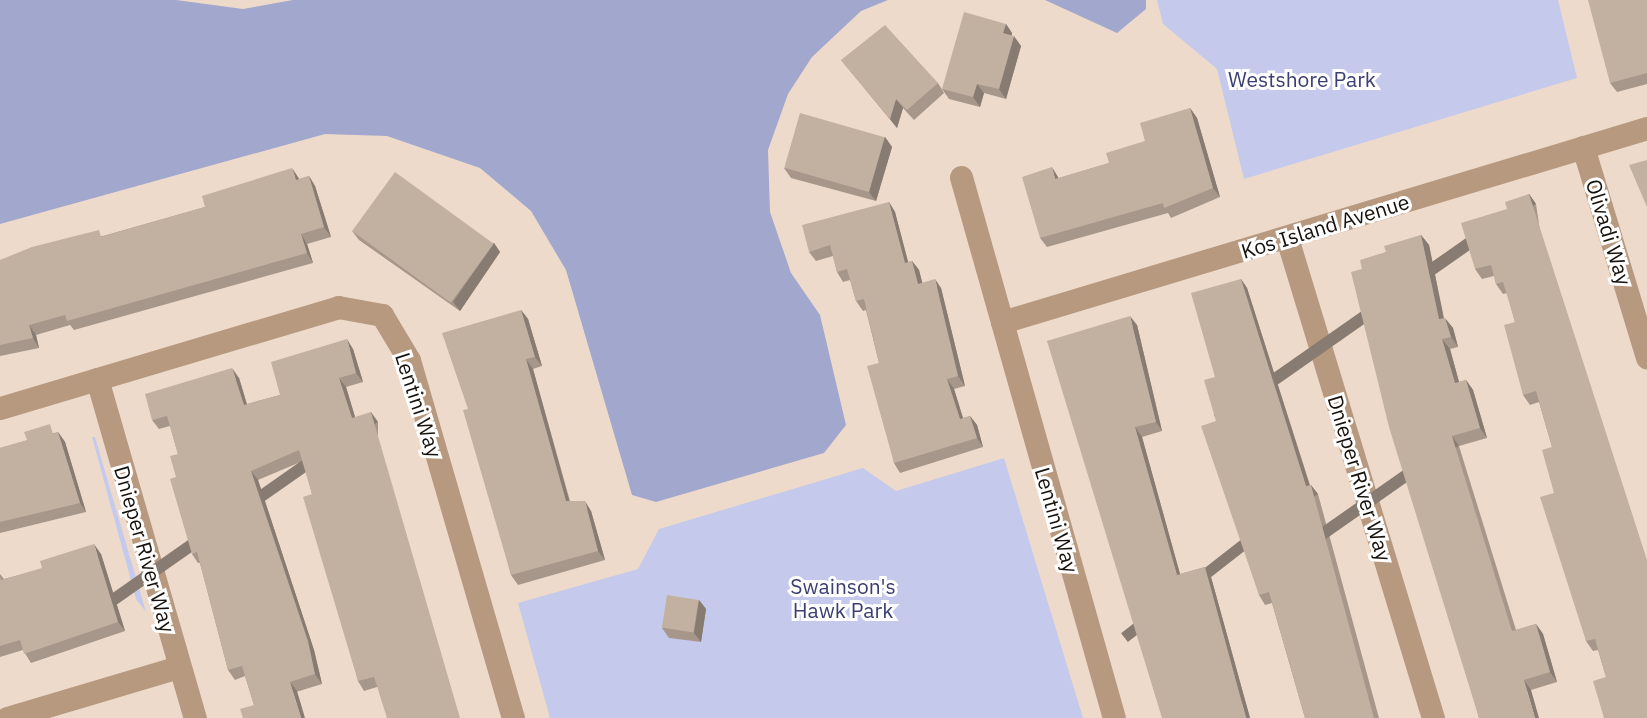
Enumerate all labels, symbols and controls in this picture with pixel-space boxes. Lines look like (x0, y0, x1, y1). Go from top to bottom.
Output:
park label: Westshore Park (1228, 66, 1376, 92)
street label: Olivadi Way (1581, 176, 1637, 288)
street label: Kos Island Avenue (1238, 188, 1412, 264)
street label: Lentini Way (390, 349, 448, 461)
street label: Dnieper River Way (1323, 392, 1397, 564)
street label: Dnieper River Way (109, 463, 181, 635)
street label: Lentini Way (1030, 464, 1084, 576)
park label: Swainson's Hawk Park (790, 573, 896, 623)

